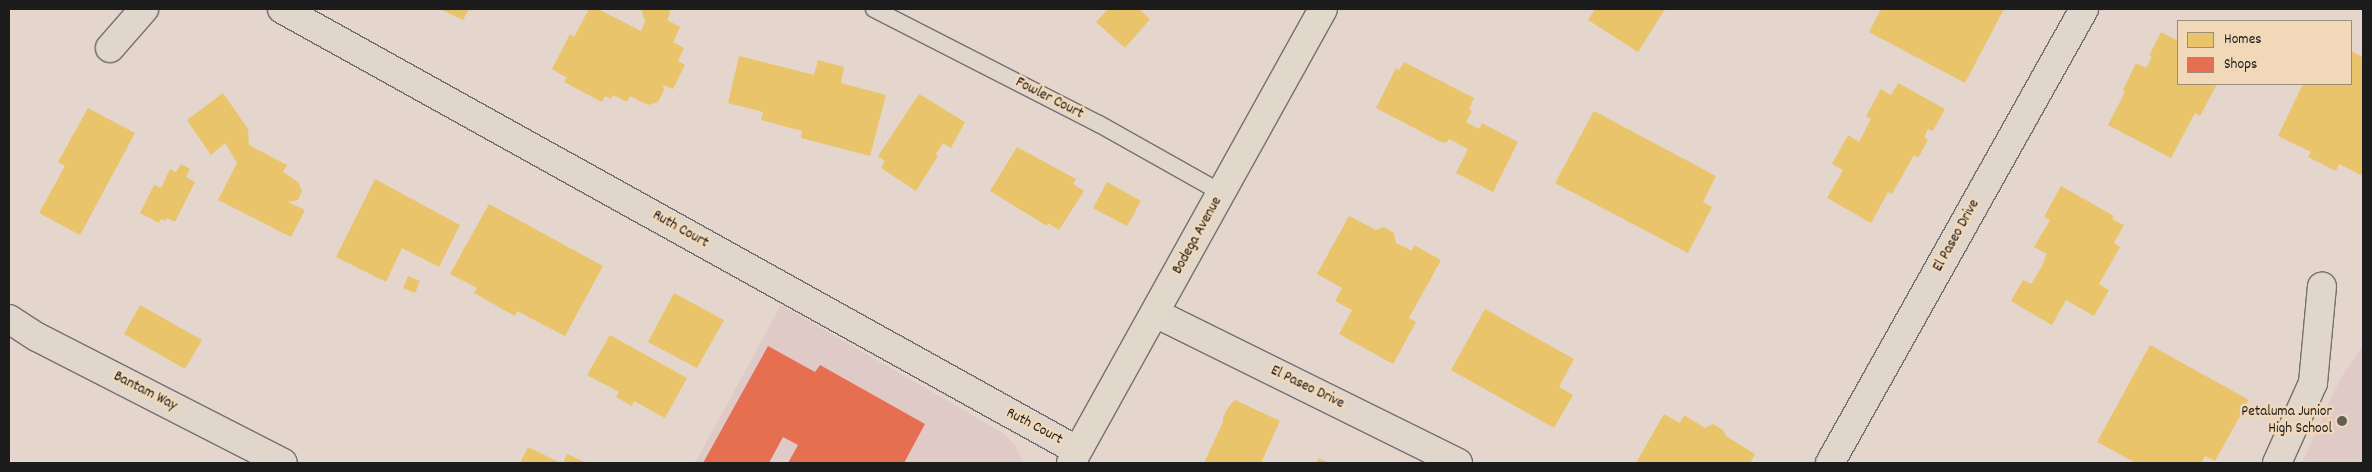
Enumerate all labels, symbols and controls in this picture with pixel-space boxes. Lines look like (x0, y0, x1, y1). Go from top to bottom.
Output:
legend (2177, 20, 2352, 85)
text: Homes (2224, 29, 2262, 51)
text: Shops (2224, 54, 2257, 76)
street label: Fowler Court (1012, 74, 1086, 124)
street label: Bodega Avenue (1169, 194, 1227, 278)
street label: El Paseo Drive (1930, 197, 1984, 275)
street label: Ruth Court (649, 207, 711, 253)
street label: El Paseo Drive (1267, 362, 1347, 414)
street label: Bantam Way (110, 368, 180, 416)
place label: Petaluma Junior High School (2241, 403, 2332, 438)
street label: Ruth Court (1003, 405, 1065, 449)
marker: Petaluma Junior High School (2336, 415, 2348, 427)

